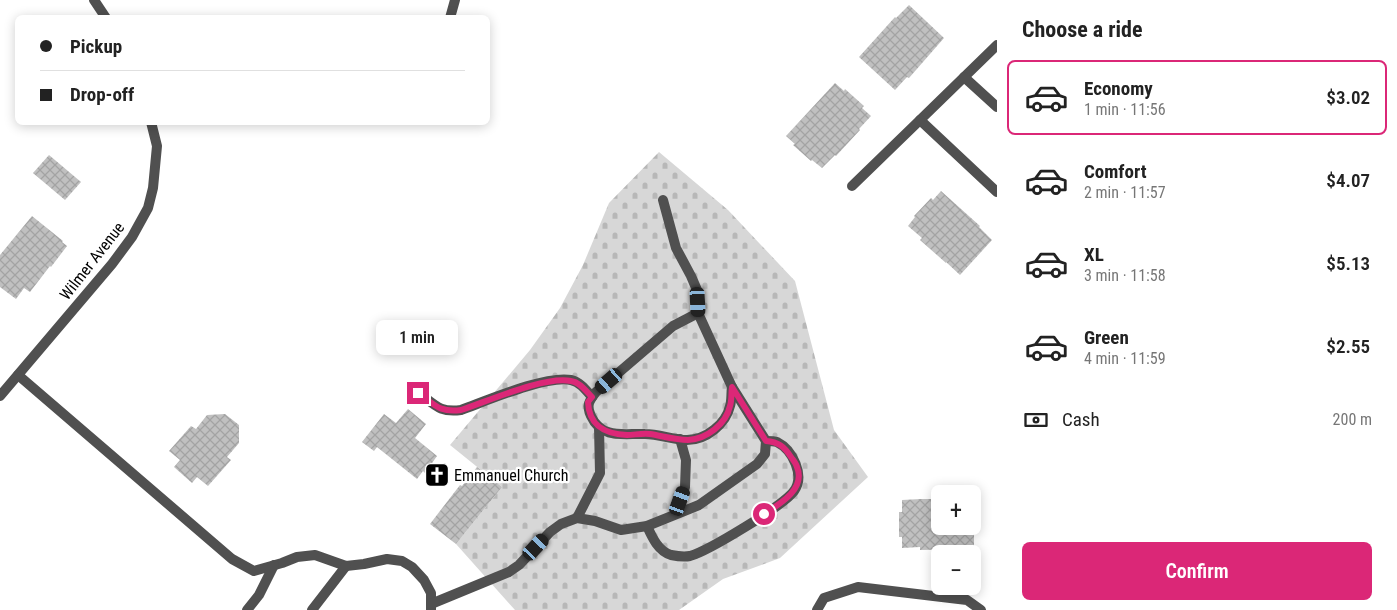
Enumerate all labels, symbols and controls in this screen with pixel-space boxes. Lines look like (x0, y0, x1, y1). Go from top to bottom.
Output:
text: Choose a ride (1022, 17, 1143, 42)
text: Pickup (70, 35, 122, 58)
icon: car (1024, 75, 1069, 120)
text: Economy (1084, 77, 1153, 100)
text: Drop-off (70, 83, 134, 106)
text: $3.02 (1326, 86, 1370, 109)
text: 1 min · 11:56 (1084, 100, 1166, 119)
icon: car (1024, 158, 1069, 203)
text: Comfort (1084, 160, 1147, 183)
text: $4.07 (1326, 169, 1370, 192)
text: 2 min · 11:57 (1084, 183, 1166, 202)
street label: Wilmer Avenue (56, 218, 128, 304)
icon: car (1024, 241, 1069, 286)
text: XL (1084, 243, 1104, 266)
text: $5.13 (1326, 252, 1370, 275)
text: 3 min · 11:58 (1084, 266, 1166, 285)
car (689, 287, 706, 317)
callout: 1 min (377, 320, 459, 356)
icon: car (1024, 324, 1069, 369)
text: Green (1084, 326, 1129, 349)
text: 1 min (399, 328, 435, 347)
text: $2.55 (1326, 335, 1370, 358)
text: 4 min · 11:59 (1084, 349, 1166, 368)
car (592, 365, 625, 397)
route end (407, 382, 429, 404)
icon: cash (1022, 406, 1050, 434)
text: Cash (1062, 408, 1100, 431)
text: 200 m (1333, 410, 1372, 429)
church icon: Emmanuel Church (424, 462, 450, 488)
place label: Emmanuel Church (454, 466, 568, 485)
car (667, 484, 692, 518)
map controls (931, 485, 981, 595)
button: + (931, 485, 981, 535)
route start (753, 503, 775, 525)
car (520, 531, 551, 563)
button: Confirm (1022, 542, 1372, 600)
button: − (931, 545, 981, 595)

